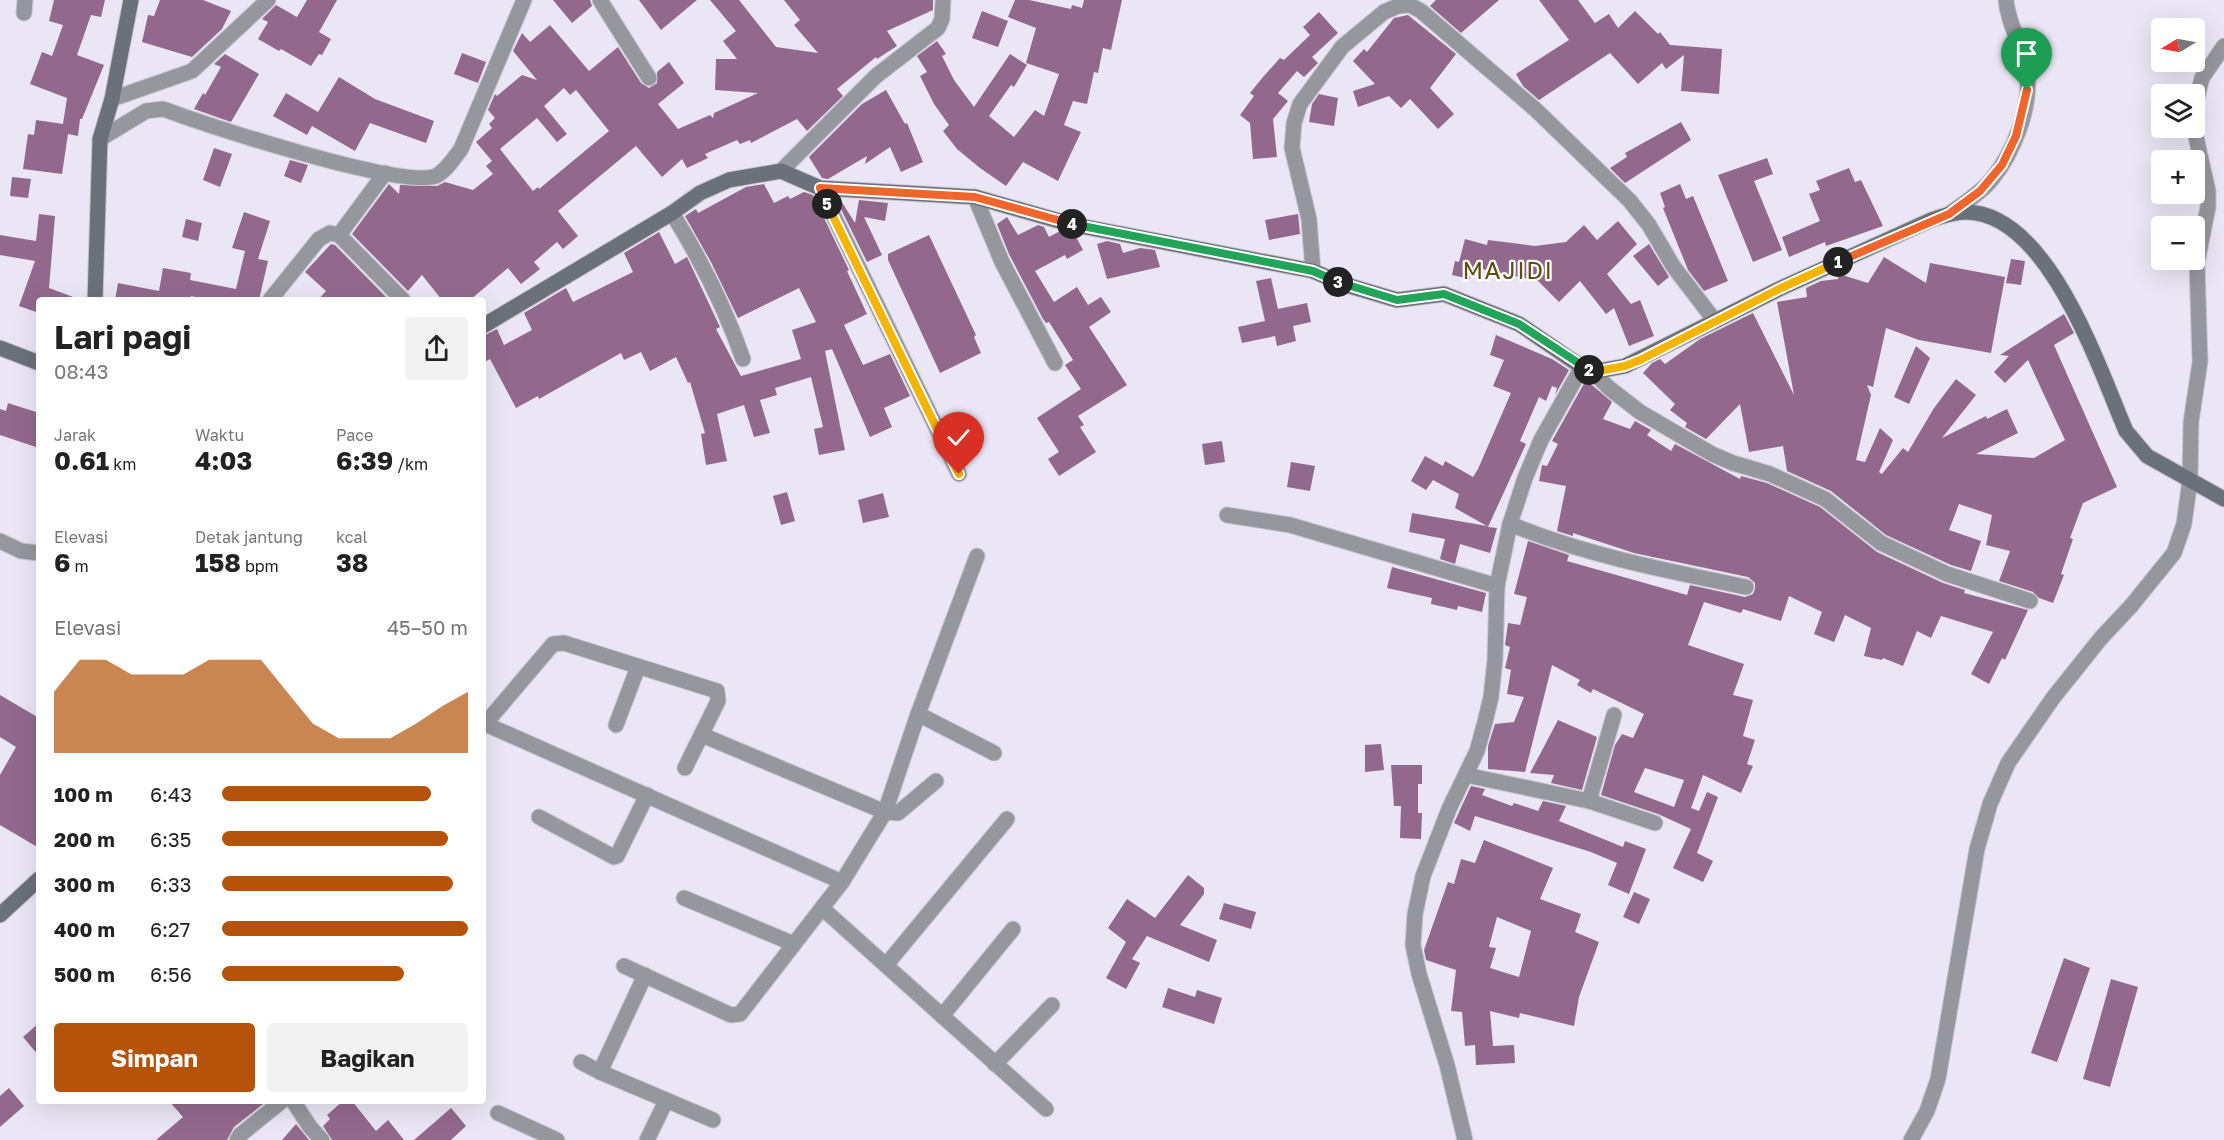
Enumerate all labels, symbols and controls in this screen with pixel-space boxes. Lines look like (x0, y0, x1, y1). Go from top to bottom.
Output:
north arrow (2151, 18, 2205, 72)
map controls (2151, 18, 2205, 270)
pin (2001, 28, 2052, 90)
icon: arrive (2010, 37, 2043, 70)
button: layers (2151, 84, 2205, 138)
button: + (2151, 150, 2205, 204)
pin: 5 (812, 189, 842, 219)
text: 5 (822, 194, 832, 214)
pin: 4 (1057, 209, 1087, 239)
text: 4 (1067, 214, 1077, 234)
button: − (2151, 216, 2205, 270)
pin: 1 (1823, 247, 1853, 277)
text: 1 (1834, 252, 1842, 272)
district label: MAJIDI (1462, 255, 1554, 284)
pin: 3 (1323, 267, 1353, 297)
text: 3 (1333, 272, 1343, 292)
text: Lari pagi (54, 317, 191, 356)
button: share (405, 317, 468, 380)
pin: 2 (1574, 355, 1604, 385)
text: 08:43 (54, 359, 109, 383)
text: 2 (1584, 360, 1594, 380)
pin (933, 412, 984, 474)
icon: check (942, 421, 975, 454)
text: Jarak (54, 425, 96, 445)
text: Waktu (195, 425, 244, 445)
text: Pace (336, 425, 373, 445)
text: 0.61 (54, 445, 109, 476)
text: 4:03 (195, 445, 252, 476)
text: 6:39 (336, 445, 393, 476)
text: km (109, 454, 136, 474)
text: /km (393, 454, 428, 474)
text: Elevasi (54, 527, 108, 547)
text: Detak jantung (195, 527, 303, 547)
text: kcal (336, 527, 368, 547)
text: 6 (54, 547, 71, 578)
text: 158 (195, 547, 241, 578)
text: 38 (336, 547, 369, 578)
text: m (71, 556, 89, 576)
text: bpm (241, 556, 279, 576)
text: Elevasi (54, 615, 121, 639)
text: 45–50 m (387, 615, 468, 639)
text: 100 m (54, 782, 113, 806)
text: 6:43 (150, 782, 192, 806)
text: 200 m (54, 827, 115, 851)
text: 6:35 (150, 827, 191, 851)
text: 300 m (54, 872, 115, 896)
text: 6:33 (150, 872, 192, 896)
text: 400 m (54, 917, 115, 941)
text: 6:27 (150, 917, 190, 941)
text: 500 m (54, 962, 115, 986)
text: 6:56 (150, 962, 192, 986)
button: Simpan (54, 1023, 255, 1092)
button: Bagikan (267, 1023, 468, 1092)

